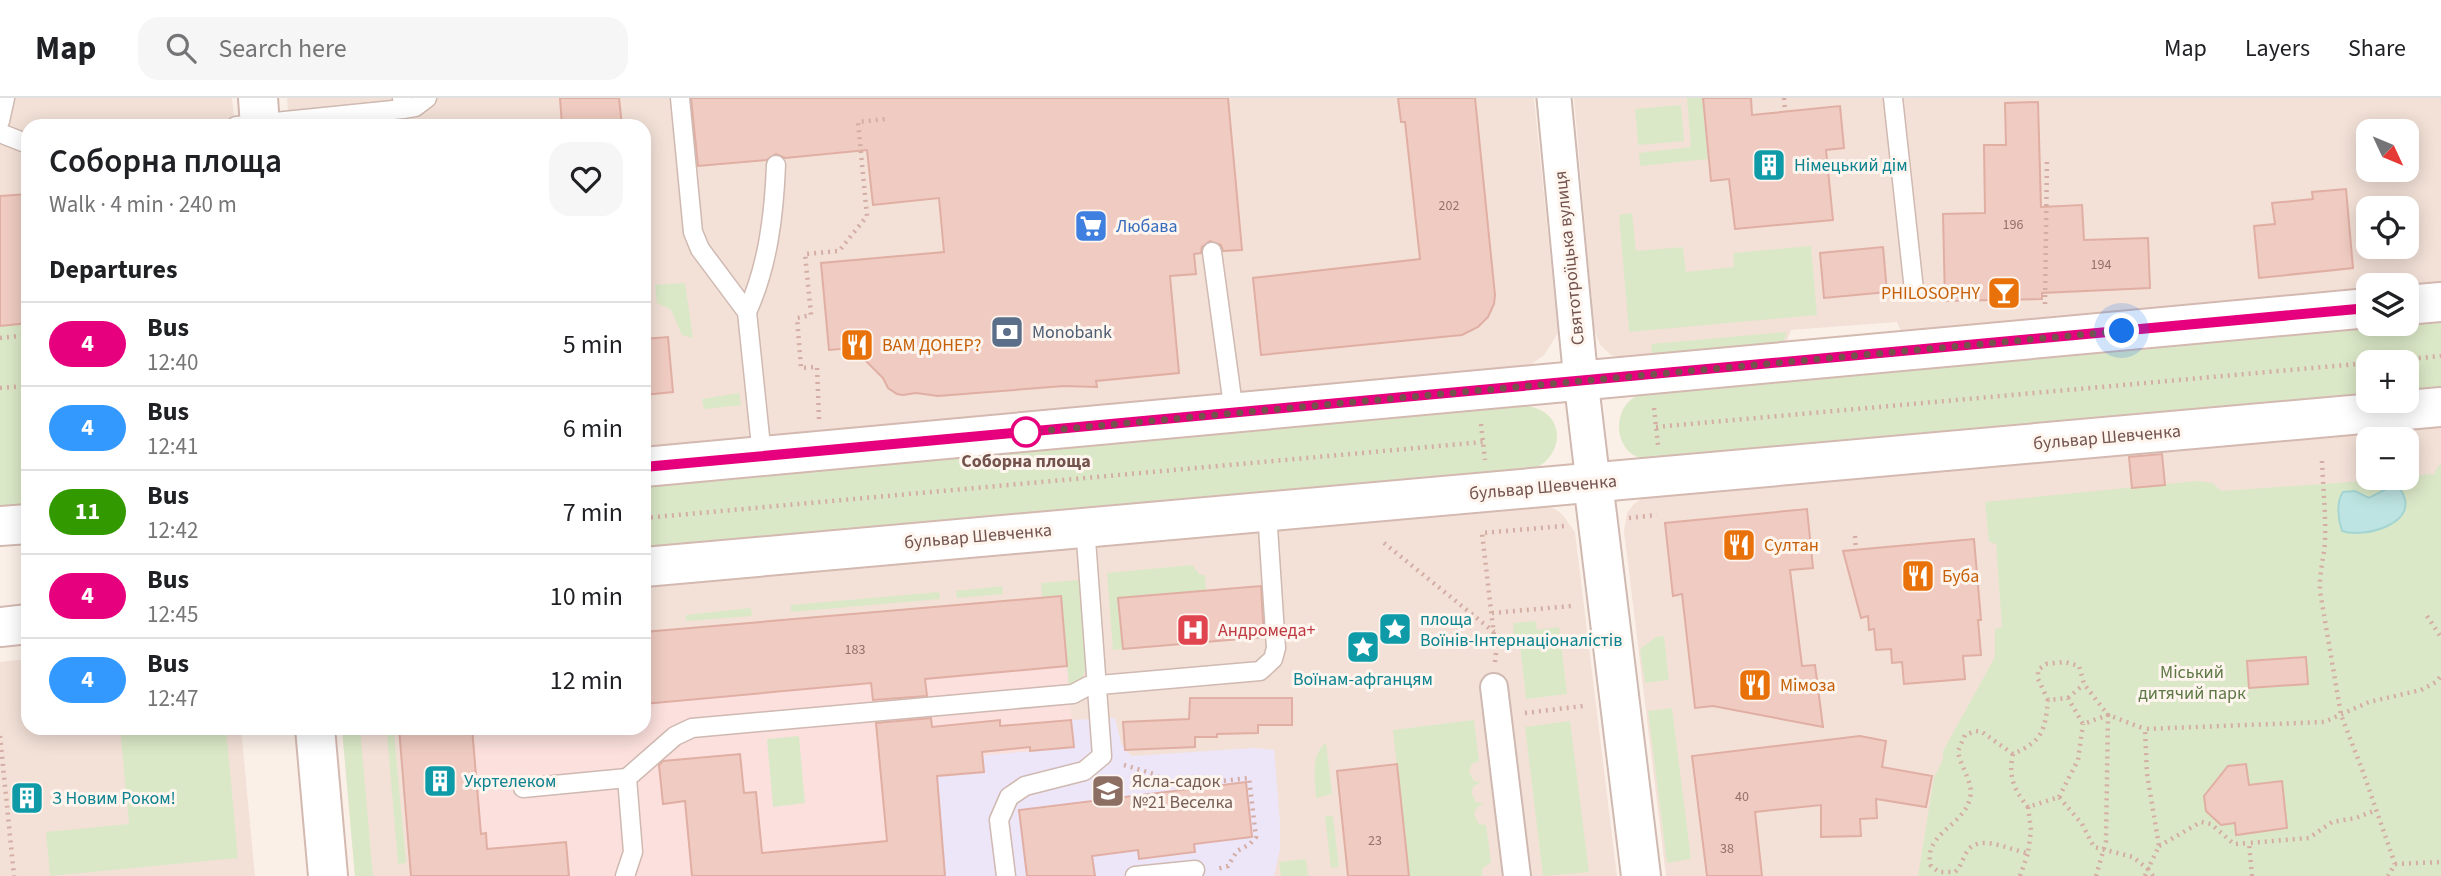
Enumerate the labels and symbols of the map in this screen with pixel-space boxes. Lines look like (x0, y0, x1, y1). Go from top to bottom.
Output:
north arrow (2356, 119, 2418, 182)
building icon: Німецький дім (1750, 146, 1788, 184)
place label: Німецький дім (1794, 153, 1908, 178)
street label: Святотроїцька вулиця (1548, 170, 1591, 346)
house number: 202 (1439, 196, 1459, 216)
supermarket icon: Любава (1072, 207, 1110, 245)
place label: Любава (1116, 214, 1178, 239)
house number: 196 (2003, 215, 2023, 235)
house number: 194 (2091, 255, 2111, 275)
bar icon: PHILOSOPHY (1985, 274, 2023, 312)
place label: PHILOSOPHY (1881, 281, 1980, 306)
bank icon: Monobank (988, 313, 1026, 351)
your location (2104, 313, 2139, 348)
place label: Monobank (1032, 320, 1112, 345)
restaurant icon: ВАМ ДОНЕР? (838, 326, 876, 364)
place label: ВАМ ДОНЕР? (882, 333, 981, 358)
marker: Соборна площа (1011, 417, 1041, 447)
street label: бульвар Шевченка (2032, 419, 2182, 456)
place label: Соборна площа (961, 449, 1091, 474)
street label: бульвар Шевченка (1468, 469, 1618, 506)
street label: бульвар Шевченка (903, 518, 1053, 555)
restaurant icon: Султан (1720, 526, 1758, 564)
place label: Султан (1764, 533, 1819, 558)
restaurant icon: Буба (1899, 557, 1937, 595)
place label: Буба (1942, 564, 1979, 589)
place label: площа Воїнів-Інтернаціоналістів (1420, 607, 1622, 653)
place icon: площа Воїнів-Інтернаціоналістів (1376, 610, 1414, 648)
hospital icon: Андромеда+ (1174, 611, 1212, 649)
place label: Андромеда+ (1218, 618, 1315, 643)
place icon: Воїнам-афганцям (1344, 628, 1382, 666)
house number: 183 (845, 640, 865, 660)
park label: Міський дитячий парк (2138, 660, 2246, 706)
restaurant icon: Мімоза (1736, 666, 1774, 704)
place label: Воїнам-афганцям (1293, 667, 1433, 692)
place label: Мімоза (1780, 673, 1836, 698)
building icon: Укртелеком (421, 762, 459, 800)
place label: Укртелеком (464, 769, 557, 794)
place label: Ясла-садок №21 Веселка (1132, 769, 1233, 815)
school or university icon: Ясла-садок №21 Веселка (1089, 772, 1127, 810)
building icon: З Новим Роком! (8, 779, 46, 817)
place label: З Новим Роком! (52, 786, 176, 811)
house number: 40 (1735, 787, 1749, 807)
house number: 23 (1368, 831, 1382, 851)
house number: 38 (1720, 839, 1734, 859)

